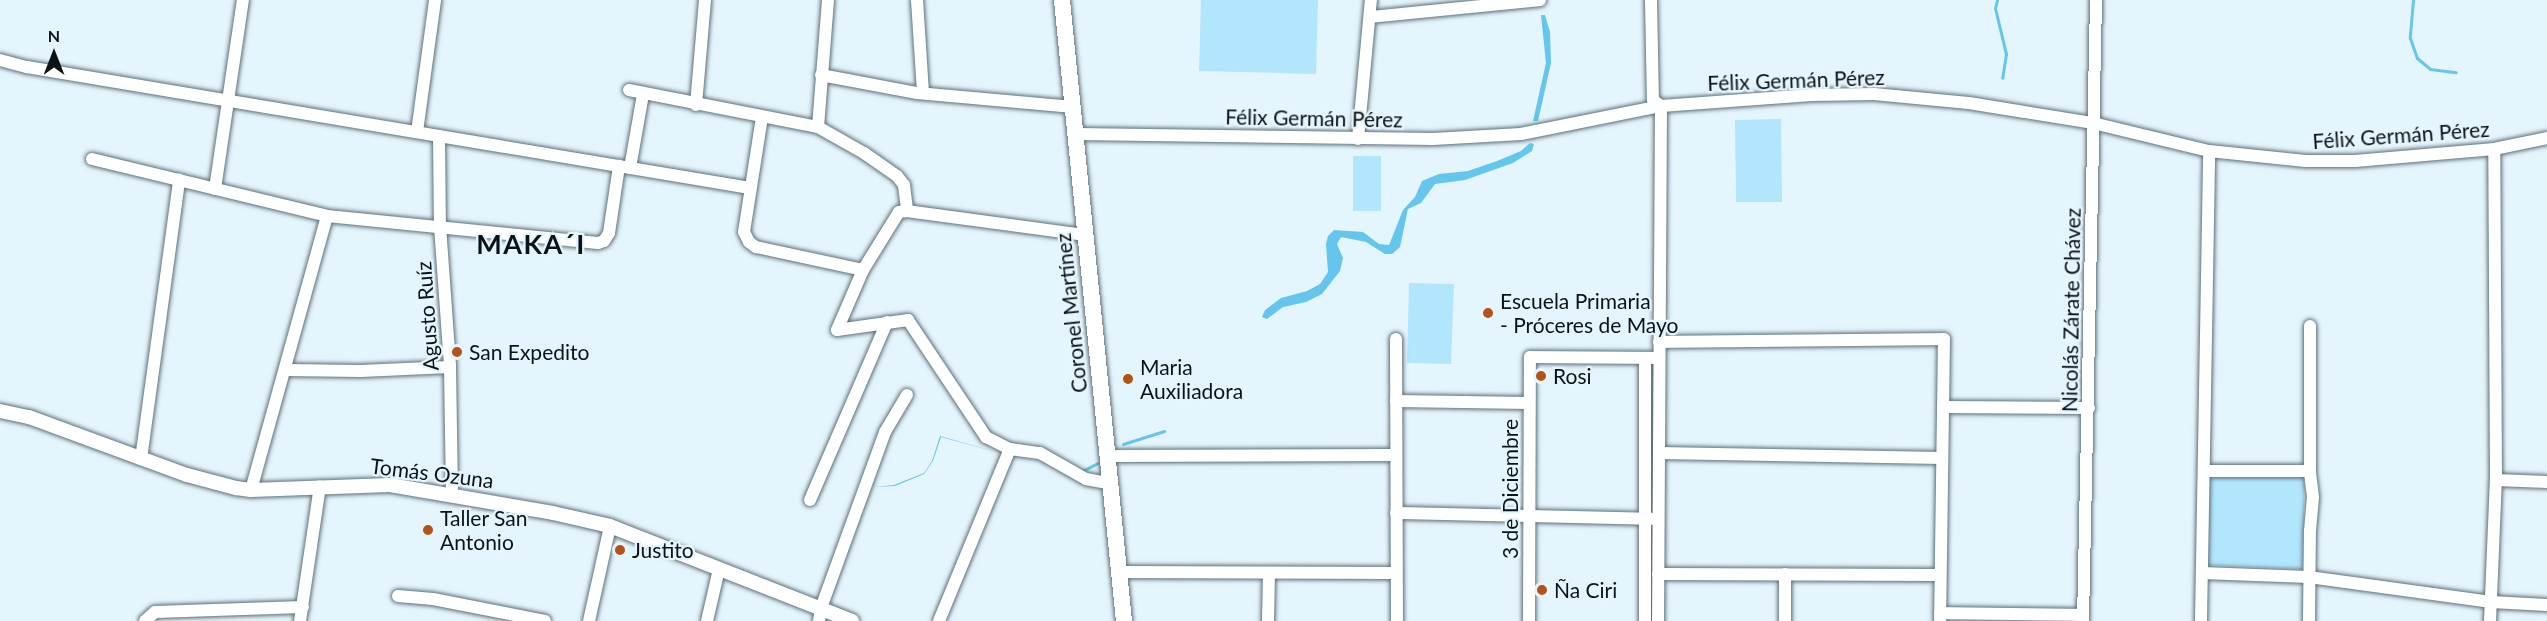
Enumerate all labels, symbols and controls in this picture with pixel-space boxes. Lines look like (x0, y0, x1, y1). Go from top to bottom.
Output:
north arrow (24, 24, 84, 84)
text: N (48, 26, 60, 45)
street label: Félix Germán Pérez (1707, 64, 1885, 96)
street label: Félix Germán Pérez (1225, 104, 1403, 132)
street label: Félix Germán Pérez (2312, 116, 2490, 154)
street label: Nicolás Zárate Chávez (2057, 208, 2085, 412)
district label: MAKA´I (476, 228, 586, 260)
street label: Coronel Martínez (1050, 232, 1092, 394)
street label: Agusto Ruíz (411, 260, 443, 372)
place label: Escuela Primaria - Próceres de Mayo (1500, 288, 1678, 338)
marker: Escuela Primaria - Próceres de Mayo (1481, 306, 1495, 320)
place label: San Expedito (469, 339, 589, 365)
marker: San Expedito (450, 345, 464, 359)
place label: Maria Auxiliadora (1140, 354, 1243, 404)
place label: Rosi (1553, 363, 1592, 389)
marker: Rosi (1534, 369, 1548, 383)
marker: Maria Auxiliadora (1121, 372, 1135, 386)
street label: 3 de Diciembre (1497, 419, 1523, 559)
street label: Tomás Ozuna (369, 453, 495, 493)
place label: Taller San Antonio (440, 505, 528, 555)
marker: Taller San Antonio (421, 523, 435, 537)
place label: Justito (632, 537, 694, 563)
marker: Justito (613, 543, 627, 557)
place label: Ña Ciri (1554, 577, 1617, 603)
marker: Ña Ciri (1535, 583, 1549, 597)

